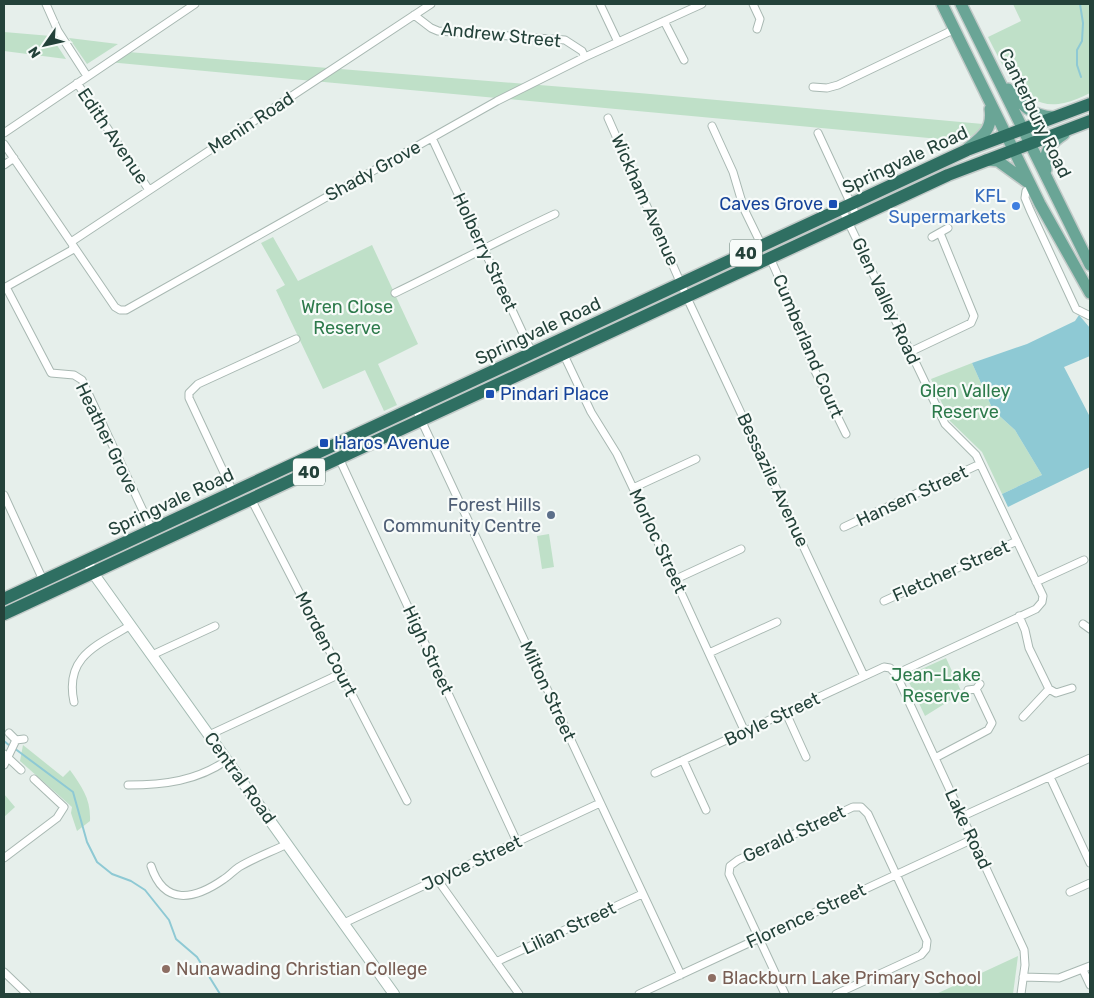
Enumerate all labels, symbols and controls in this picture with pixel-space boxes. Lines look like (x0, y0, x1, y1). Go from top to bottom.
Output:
street label: Andrew Street (440, 18, 562, 52)
north arrow (20, 20, 70, 70)
text: N (25, 43, 45, 61)
street label: Canterbury Road (994, 45, 1076, 181)
street label: Edith Avenue (73, 84, 153, 188)
street label: Menin Road (204, 87, 298, 159)
street label: Springvale Road (839, 121, 971, 199)
street label: Wickham Avenue (606, 131, 684, 269)
street label: Shady Grove (322, 136, 424, 206)
place label: KFL Supermarkets (888, 185, 1006, 228)
street label: Holberry Street (448, 189, 522, 315)
place label: Caves Grove (719, 193, 823, 215)
marker: Caves Grove (827, 198, 839, 210)
marker: KFL Supermarkets (1010, 200, 1022, 212)
street label: Glen Valley Road (847, 234, 925, 368)
road number: 40 (730, 240, 762, 266)
street label: Cumberland Court (768, 271, 848, 421)
street label: Springvale Road (472, 292, 604, 370)
park label: Wren Close Reserve (301, 296, 393, 339)
street label: Heather Grove (71, 379, 143, 497)
park label: Glen Valley Reserve (920, 380, 1010, 423)
place label: Pindari Place (500, 383, 609, 405)
marker: Pindari Place (484, 388, 496, 400)
street label: Bessazile Avenue (732, 409, 814, 551)
place label: Haros Avenue (334, 432, 450, 454)
marker: Haros Avenue (318, 437, 330, 449)
road number: 40 (293, 458, 325, 486)
street label: Hansen Street (853, 461, 971, 531)
street label: Springvale Road (105, 463, 237, 541)
street label: Morloc Street (624, 485, 692, 597)
place label: Forest Hills Community Centre (383, 494, 541, 537)
marker: Forest Hills Community Centre (545, 509, 557, 521)
street label: Fletcher Street (889, 535, 1013, 607)
street label: Morden Court (290, 588, 362, 700)
street label: High Street (398, 602, 458, 698)
street label: Milton Street (515, 638, 581, 744)
park label: Jean-Lake Reserve (891, 664, 981, 707)
street label: Boyle Street (721, 687, 823, 751)
street label: Central Road (199, 728, 281, 828)
street label: Lake Road (940, 785, 996, 873)
street label: Gerald Street (739, 801, 849, 867)
street label: Joyce Street (419, 830, 525, 896)
street label: Florence Street (743, 879, 869, 953)
street label: Lilian Street (519, 897, 619, 959)
place label: Nunawading Christian College (176, 958, 427, 980)
marker: Nunawading Christian College (160, 963, 172, 975)
place label: Blackburn Lake Primary School (722, 967, 981, 989)
marker: Blackburn Lake Primary School (706, 972, 718, 984)

